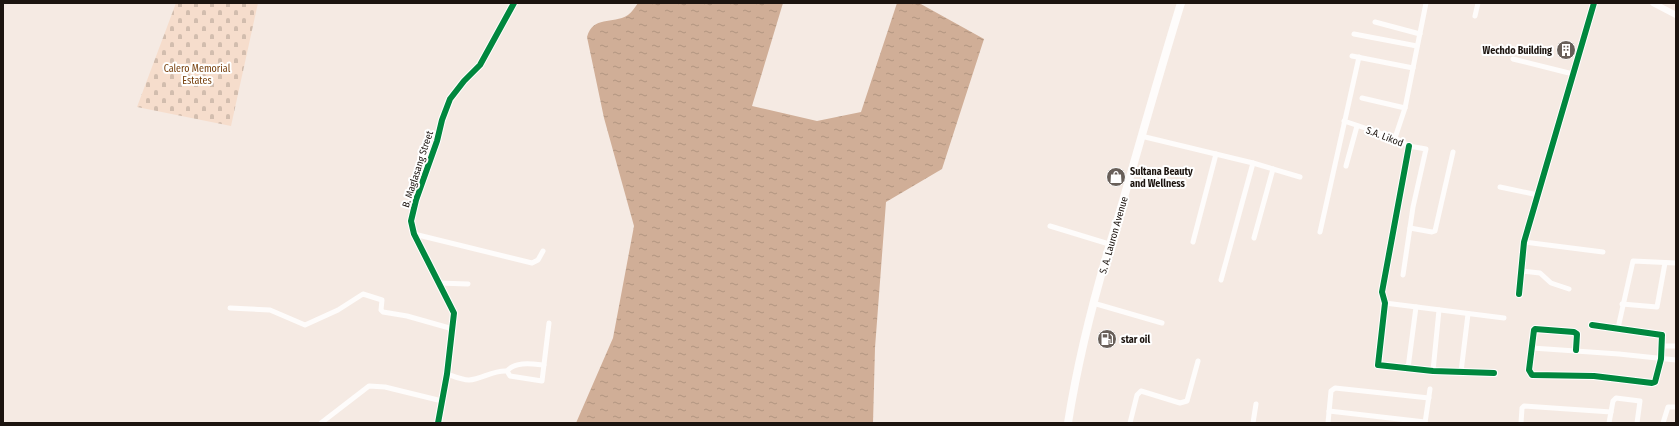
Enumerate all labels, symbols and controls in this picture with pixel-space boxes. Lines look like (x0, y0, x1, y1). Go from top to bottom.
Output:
building icon: Wechdo Building (1555, 39, 1577, 61)
place label: Wechdo Building (1483, 45, 1552, 57)
park label: Calero Memorial Estates (164, 63, 231, 87)
street label: S.A. Likod (1364, 124, 1405, 150)
street label: B. Maglasang Street (400, 129, 436, 209)
shop icon: Sultana Beauty and Wellness (1105, 166, 1127, 188)
place label: Sultana Beauty and Wellness (1130, 166, 1193, 190)
street label: S. A. Lauron Avenue (1097, 195, 1131, 275)
fuel station icon: star oil (1096, 328, 1118, 350)
place label: star oil (1121, 334, 1150, 346)

